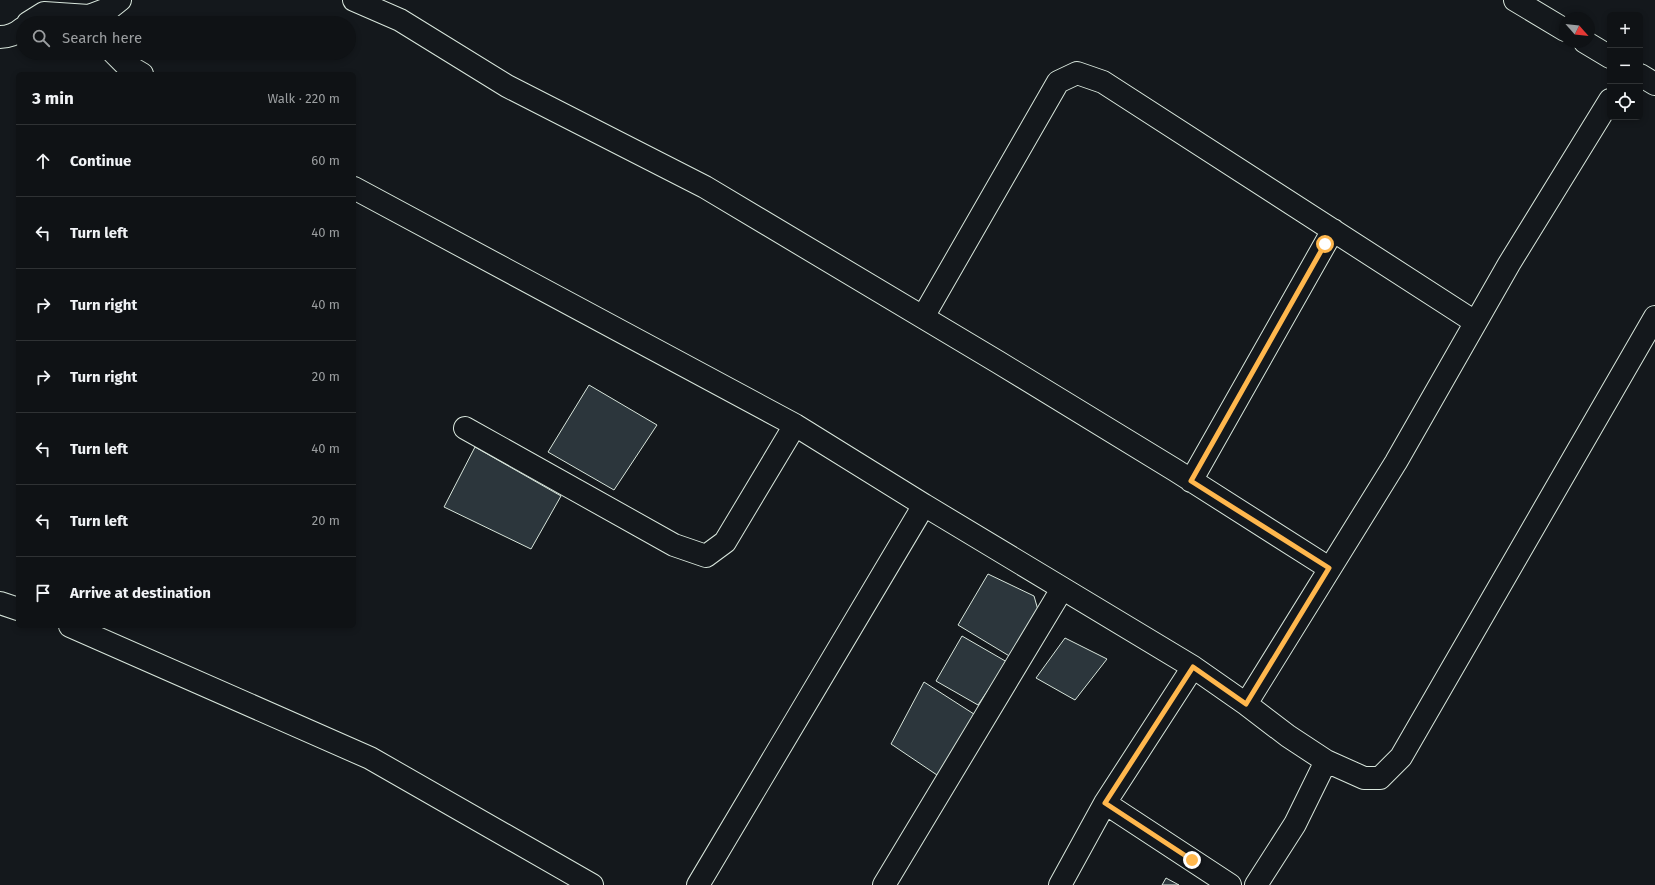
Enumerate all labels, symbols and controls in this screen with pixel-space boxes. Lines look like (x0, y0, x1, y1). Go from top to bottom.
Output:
north arrow (1559, 12, 1595, 48)
map controls (1607, 12, 1643, 120)
button: + (1607, 12, 1643, 48)
search box (16, 16, 356, 60)
icon: search (30, 27, 52, 49)
text: Search here (62, 29, 142, 47)
button: − (1607, 48, 1643, 84)
button: locate (1607, 84, 1643, 120)
text: 3 min (32, 88, 74, 109)
text: Walk · 220 m (268, 91, 340, 106)
icon: ahead (32, 150, 54, 172)
text: Continue (70, 152, 131, 170)
text: 60 m (311, 153, 340, 168)
icon: left (32, 222, 54, 244)
text: Turn left (70, 224, 128, 242)
text: 40 m (311, 225, 340, 240)
route start (1316, 235, 1334, 253)
icon: right (32, 294, 54, 316)
text: Turn right (70, 296, 137, 314)
text: 40 m (311, 297, 340, 312)
icon: right (32, 366, 54, 388)
text: Turn right (70, 368, 137, 386)
text: 20 m (312, 369, 340, 384)
icon: left (32, 438, 54, 460)
text: Turn left (70, 440, 128, 458)
text: 40 m (311, 441, 340, 456)
icon: left (32, 510, 54, 532)
text: Turn left (70, 512, 128, 530)
text: 20 m (312, 513, 340, 528)
icon: arrive (32, 582, 54, 604)
text: Arrive at destination (70, 584, 211, 602)
route end (1183, 851, 1201, 869)

